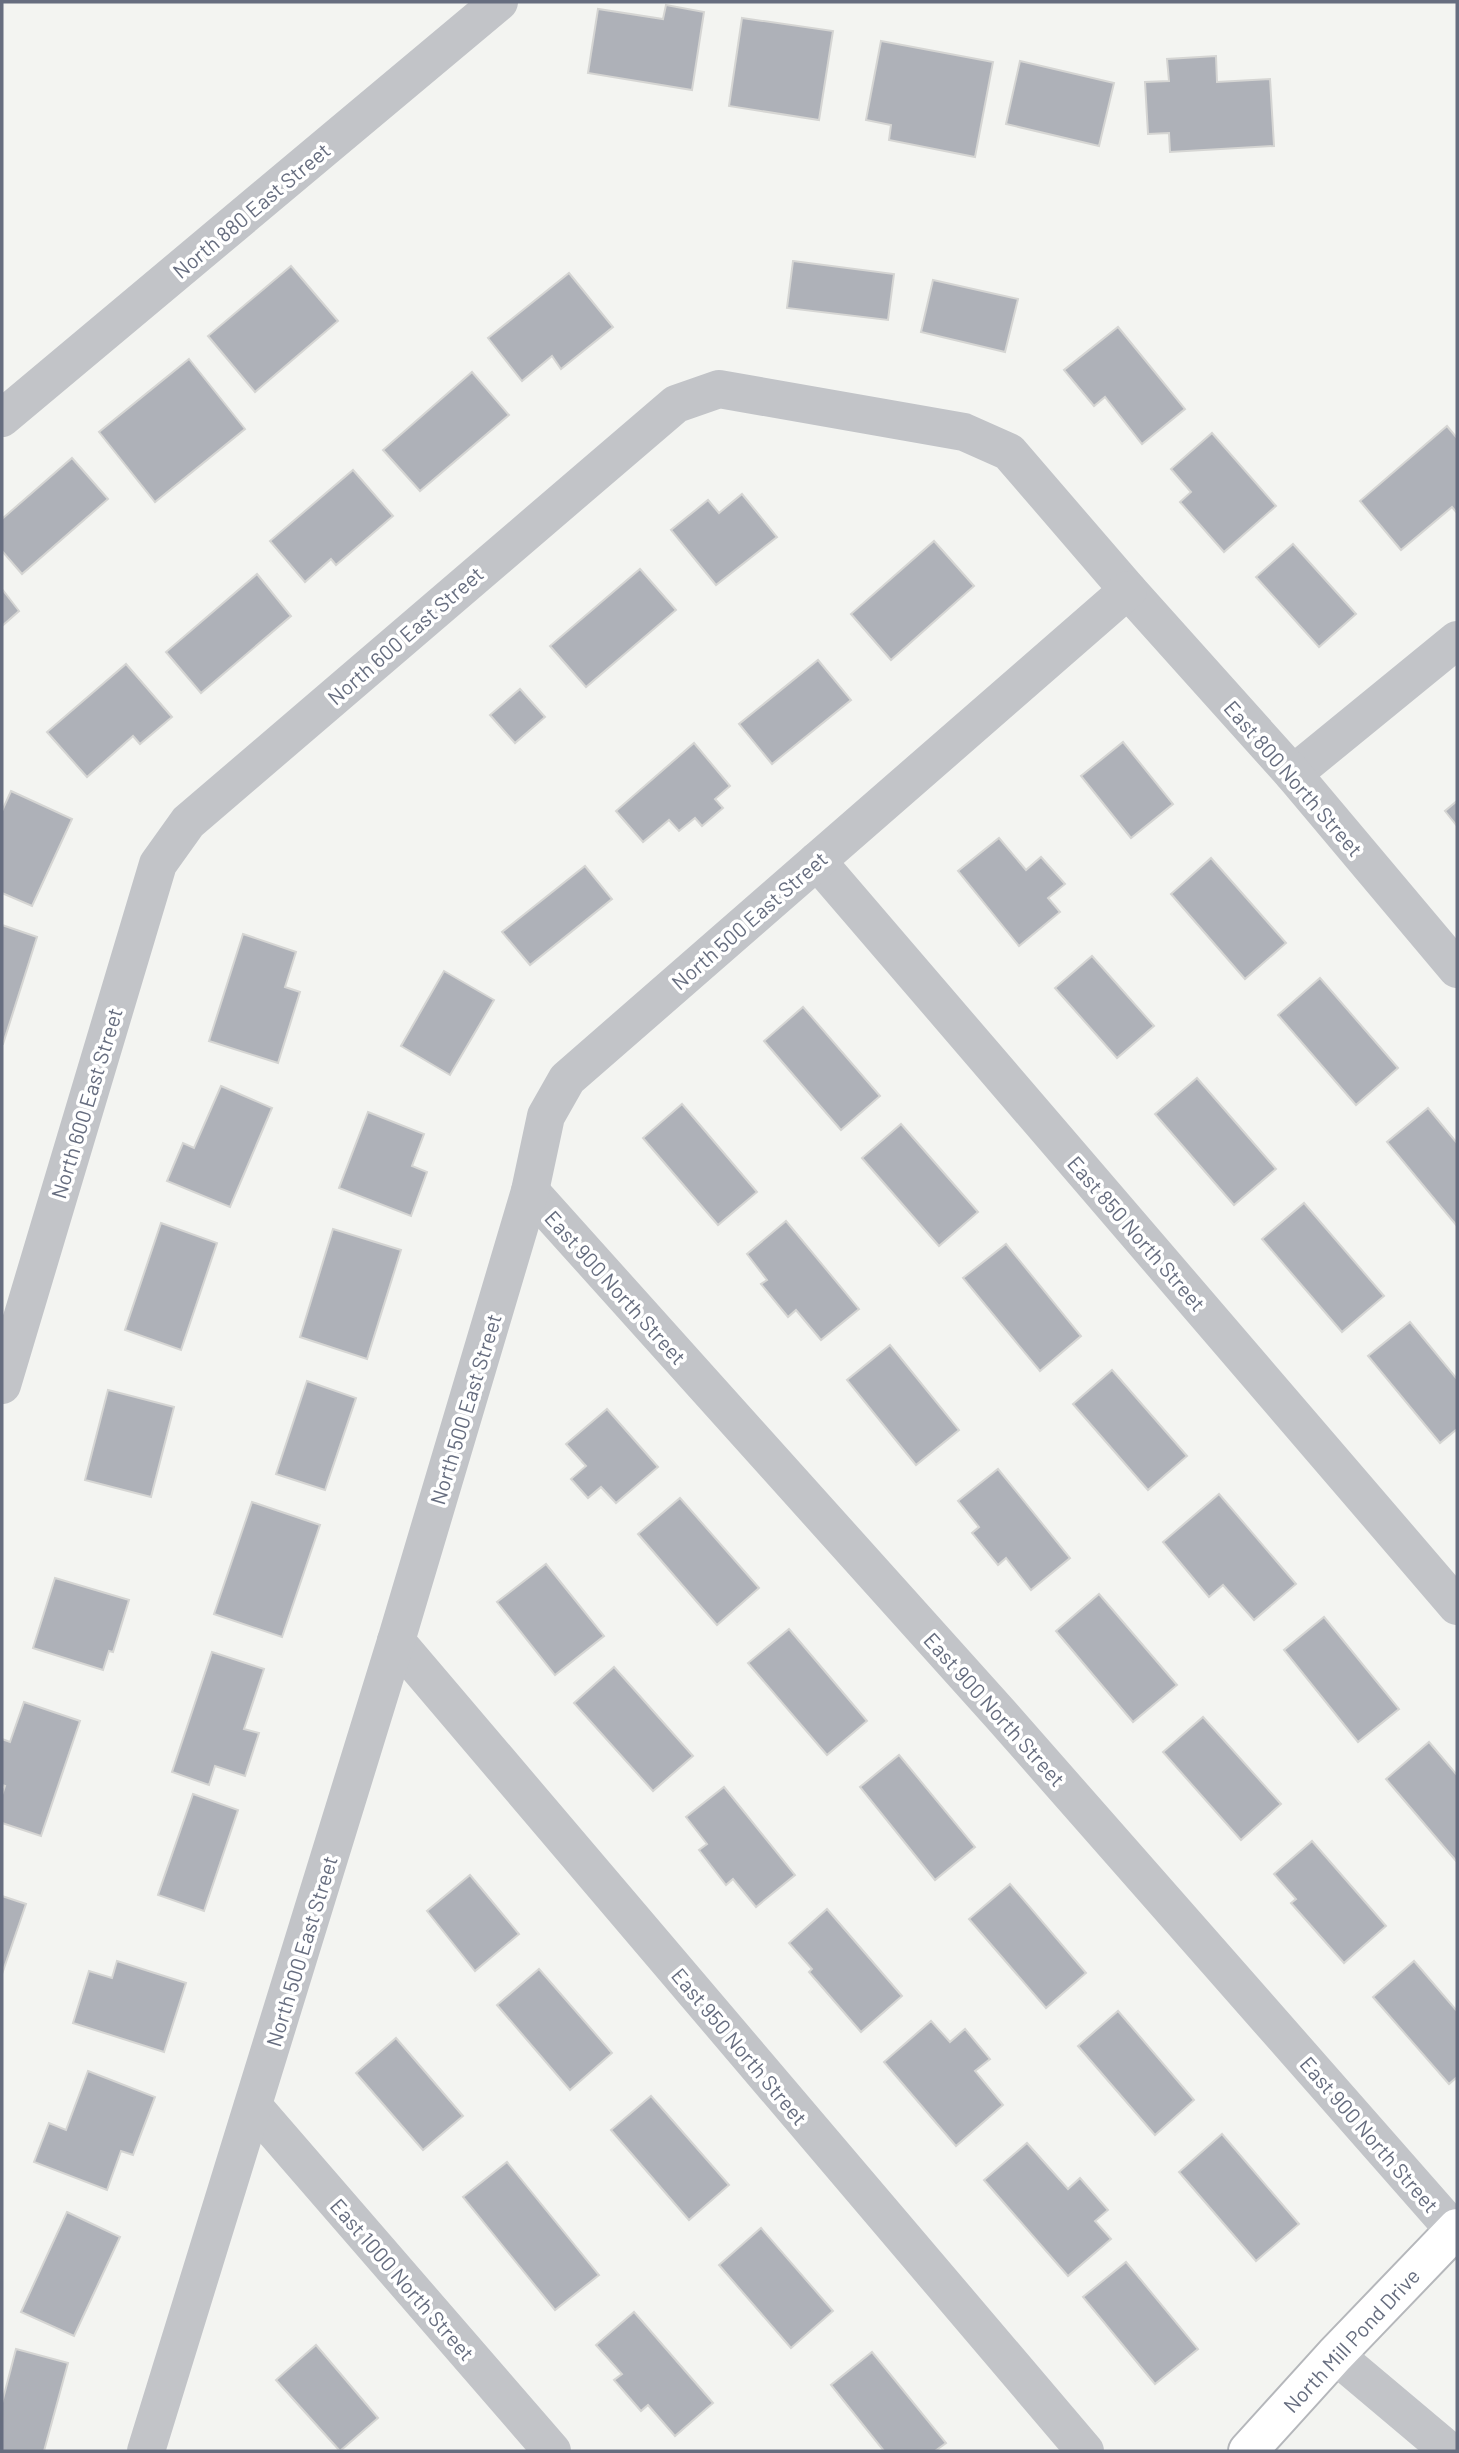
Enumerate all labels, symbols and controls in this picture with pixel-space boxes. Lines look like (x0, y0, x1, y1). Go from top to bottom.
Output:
street label: North 880 East Street (167, 137, 335, 283)
street label: North 600 East Street (322, 561, 488, 709)
street label: East 800 North Street (1220, 695, 1368, 861)
street label: North 500 East Street (666, 846, 832, 994)
street label: North 600 East Street (45, 1005, 127, 1201)
street label: East 850 North Street (1063, 1150, 1211, 1316)
street label: East 900 North Street (540, 1205, 692, 1369)
street label: North 500 East Street (424, 1311, 506, 1507)
street label: East 900 North Street (919, 1627, 1071, 1791)
street label: North 500 East Street (260, 1853, 342, 2049)
street label: East 950 North Street (667, 1962, 813, 2130)
street label: East 900 North Street (1296, 2051, 1444, 2217)
street label: East 1000 North Street (326, 2193, 480, 2365)
street label: North Mill Pond Drive (1278, 2263, 1424, 2417)

